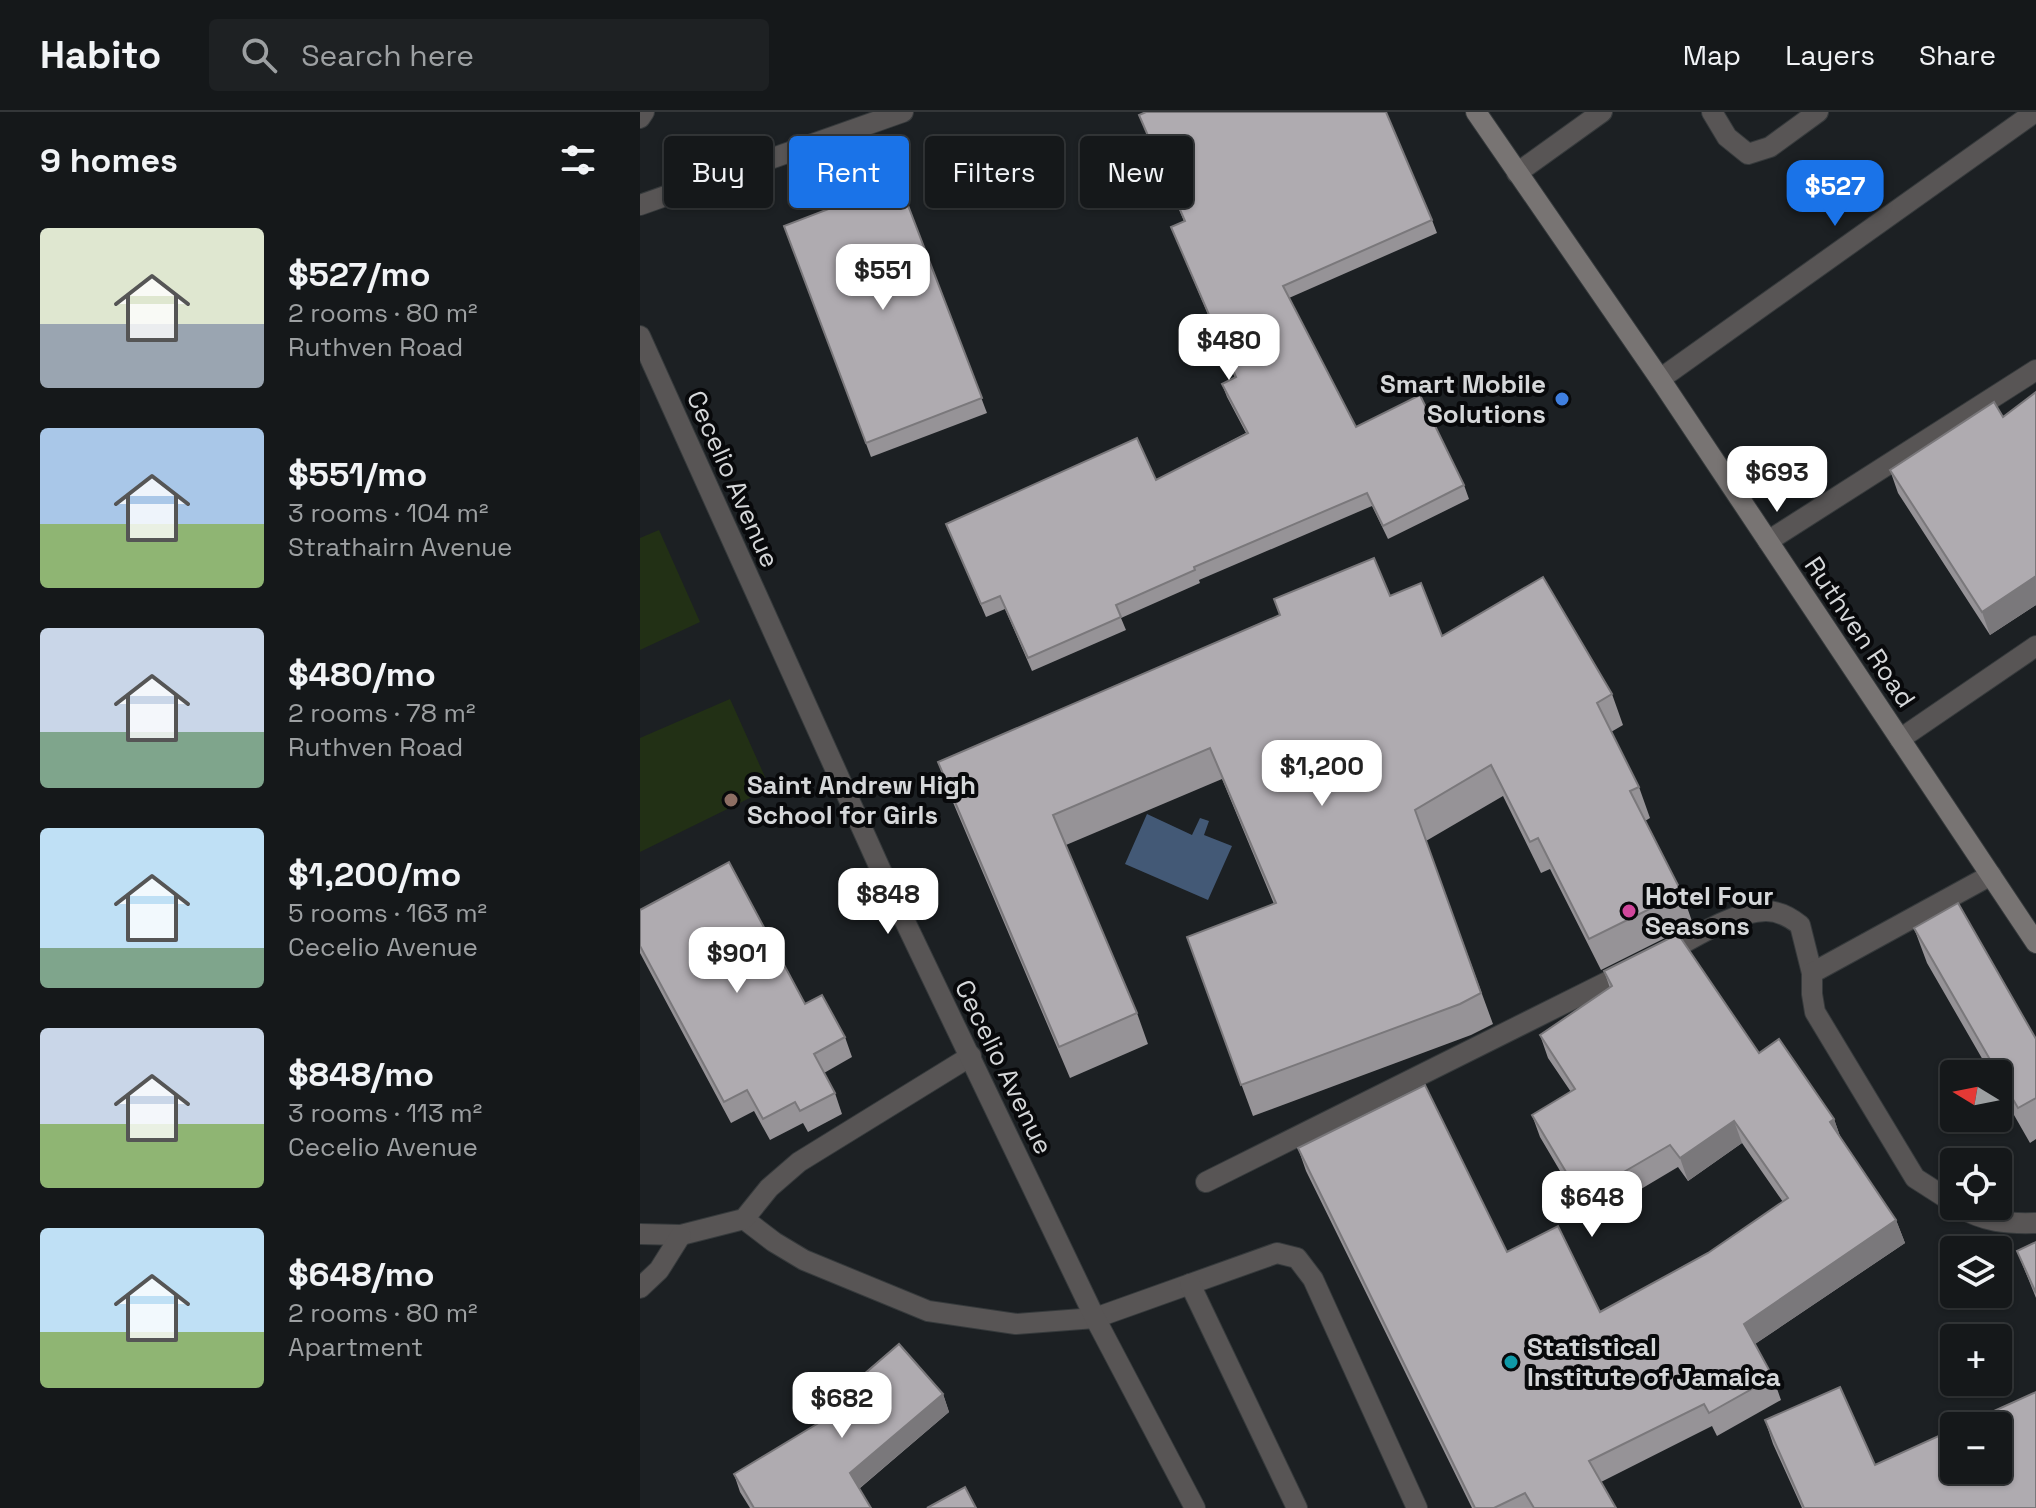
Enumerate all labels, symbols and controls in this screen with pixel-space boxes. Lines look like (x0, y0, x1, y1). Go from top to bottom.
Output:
search box (209, 19, 769, 91)
text: Habito (40, 31, 161, 79)
icon: search (237, 33, 281, 77)
text: Search here (301, 36, 474, 75)
text: Map (1683, 37, 1741, 73)
text: Layers (1785, 37, 1875, 73)
text: Share (1919, 37, 1996, 73)
chip: Buy (664, 136, 773, 208)
chip: Rent (789, 136, 909, 208)
chip: Filters (925, 136, 1064, 208)
chip: New (1080, 136, 1193, 208)
icon: filters (556, 138, 600, 182)
text: 9 homes (40, 139, 178, 182)
pin: $527 (1788, 160, 1882, 228)
text: $527 (1805, 169, 1865, 203)
pin: $551 (836, 244, 930, 312)
text: $527/mo (288, 253, 430, 296)
text: $551 (854, 253, 912, 287)
icon: home (104, 260, 200, 356)
text: 2 rooms · 80 m² (288, 296, 478, 330)
pin: $480 (1182, 314, 1276, 382)
text: $480 (1197, 323, 1261, 357)
text: Ruthven Road (288, 330, 463, 364)
place label: Smart Mobile Solutions (1380, 367, 1546, 431)
street label: Cecelio Avenue (679, 385, 787, 573)
marker: Smart Mobile Solutions (1553, 390, 1571, 408)
pin: $693 (1730, 446, 1824, 514)
text: $551/mo (288, 453, 427, 496)
text: $693 (1745, 455, 1809, 489)
icon: home (104, 460, 200, 556)
text: 3 rooms · 104 m² (288, 496, 489, 530)
text: Strathairn Avenue (288, 530, 513, 564)
street label: Ruthven Road (1797, 550, 1923, 714)
text: $480/mo (288, 653, 436, 696)
icon: home (104, 660, 200, 756)
text: 2 rooms · 78 m² (288, 696, 475, 730)
text: Ruthven Road (288, 730, 463, 764)
pin: $1,200 (1257, 740, 1387, 808)
text: $1,200 (1280, 749, 1364, 783)
place label: Saint Andrew High School for Girls (747, 768, 976, 832)
marker: Saint Andrew High School for Girls (722, 791, 740, 809)
text: $1,200/mo (288, 853, 461, 896)
icon: home (104, 860, 200, 956)
pin: $848 (841, 868, 935, 936)
text: $848 (856, 877, 920, 911)
place label: Hotel Four Seasons (1645, 879, 1773, 943)
text: 5 rooms · 163 m² (288, 896, 487, 930)
marker: Hotel Four Seasons (1620, 902, 1638, 920)
pin: $901 (690, 927, 784, 995)
text: Cecelio Avenue (288, 930, 478, 964)
text: $901 (707, 936, 767, 970)
street label: Cecelio Avenue (947, 974, 1061, 1160)
text: $848/mo (288, 1053, 434, 1096)
icon: home (104, 1060, 200, 1156)
north arrow (1940, 1060, 2012, 1132)
map controls (1940, 1060, 2012, 1484)
text: 3 rooms · 113 m² (288, 1096, 482, 1130)
text: Cecelio Avenue (288, 1130, 478, 1164)
button: locate (1940, 1148, 2012, 1220)
pin: $648 (1545, 1171, 1639, 1239)
text: $648 (1560, 1180, 1624, 1214)
button: layers (1940, 1236, 2012, 1308)
text: $648/mo (288, 1253, 435, 1296)
icon: home (104, 1260, 200, 1356)
text: 2 rooms · 80 m² (288, 1296, 478, 1330)
button: + (1940, 1324, 2012, 1396)
text: Apartment (288, 1330, 423, 1364)
place label: Statistical Institute of Jamaica (1527, 1330, 1781, 1394)
marker: Statistical Institute of Jamaica (1502, 1353, 1520, 1371)
pin: $682 (795, 1372, 889, 1440)
text: $682 (811, 1381, 873, 1415)
button: − (1940, 1412, 2012, 1484)

